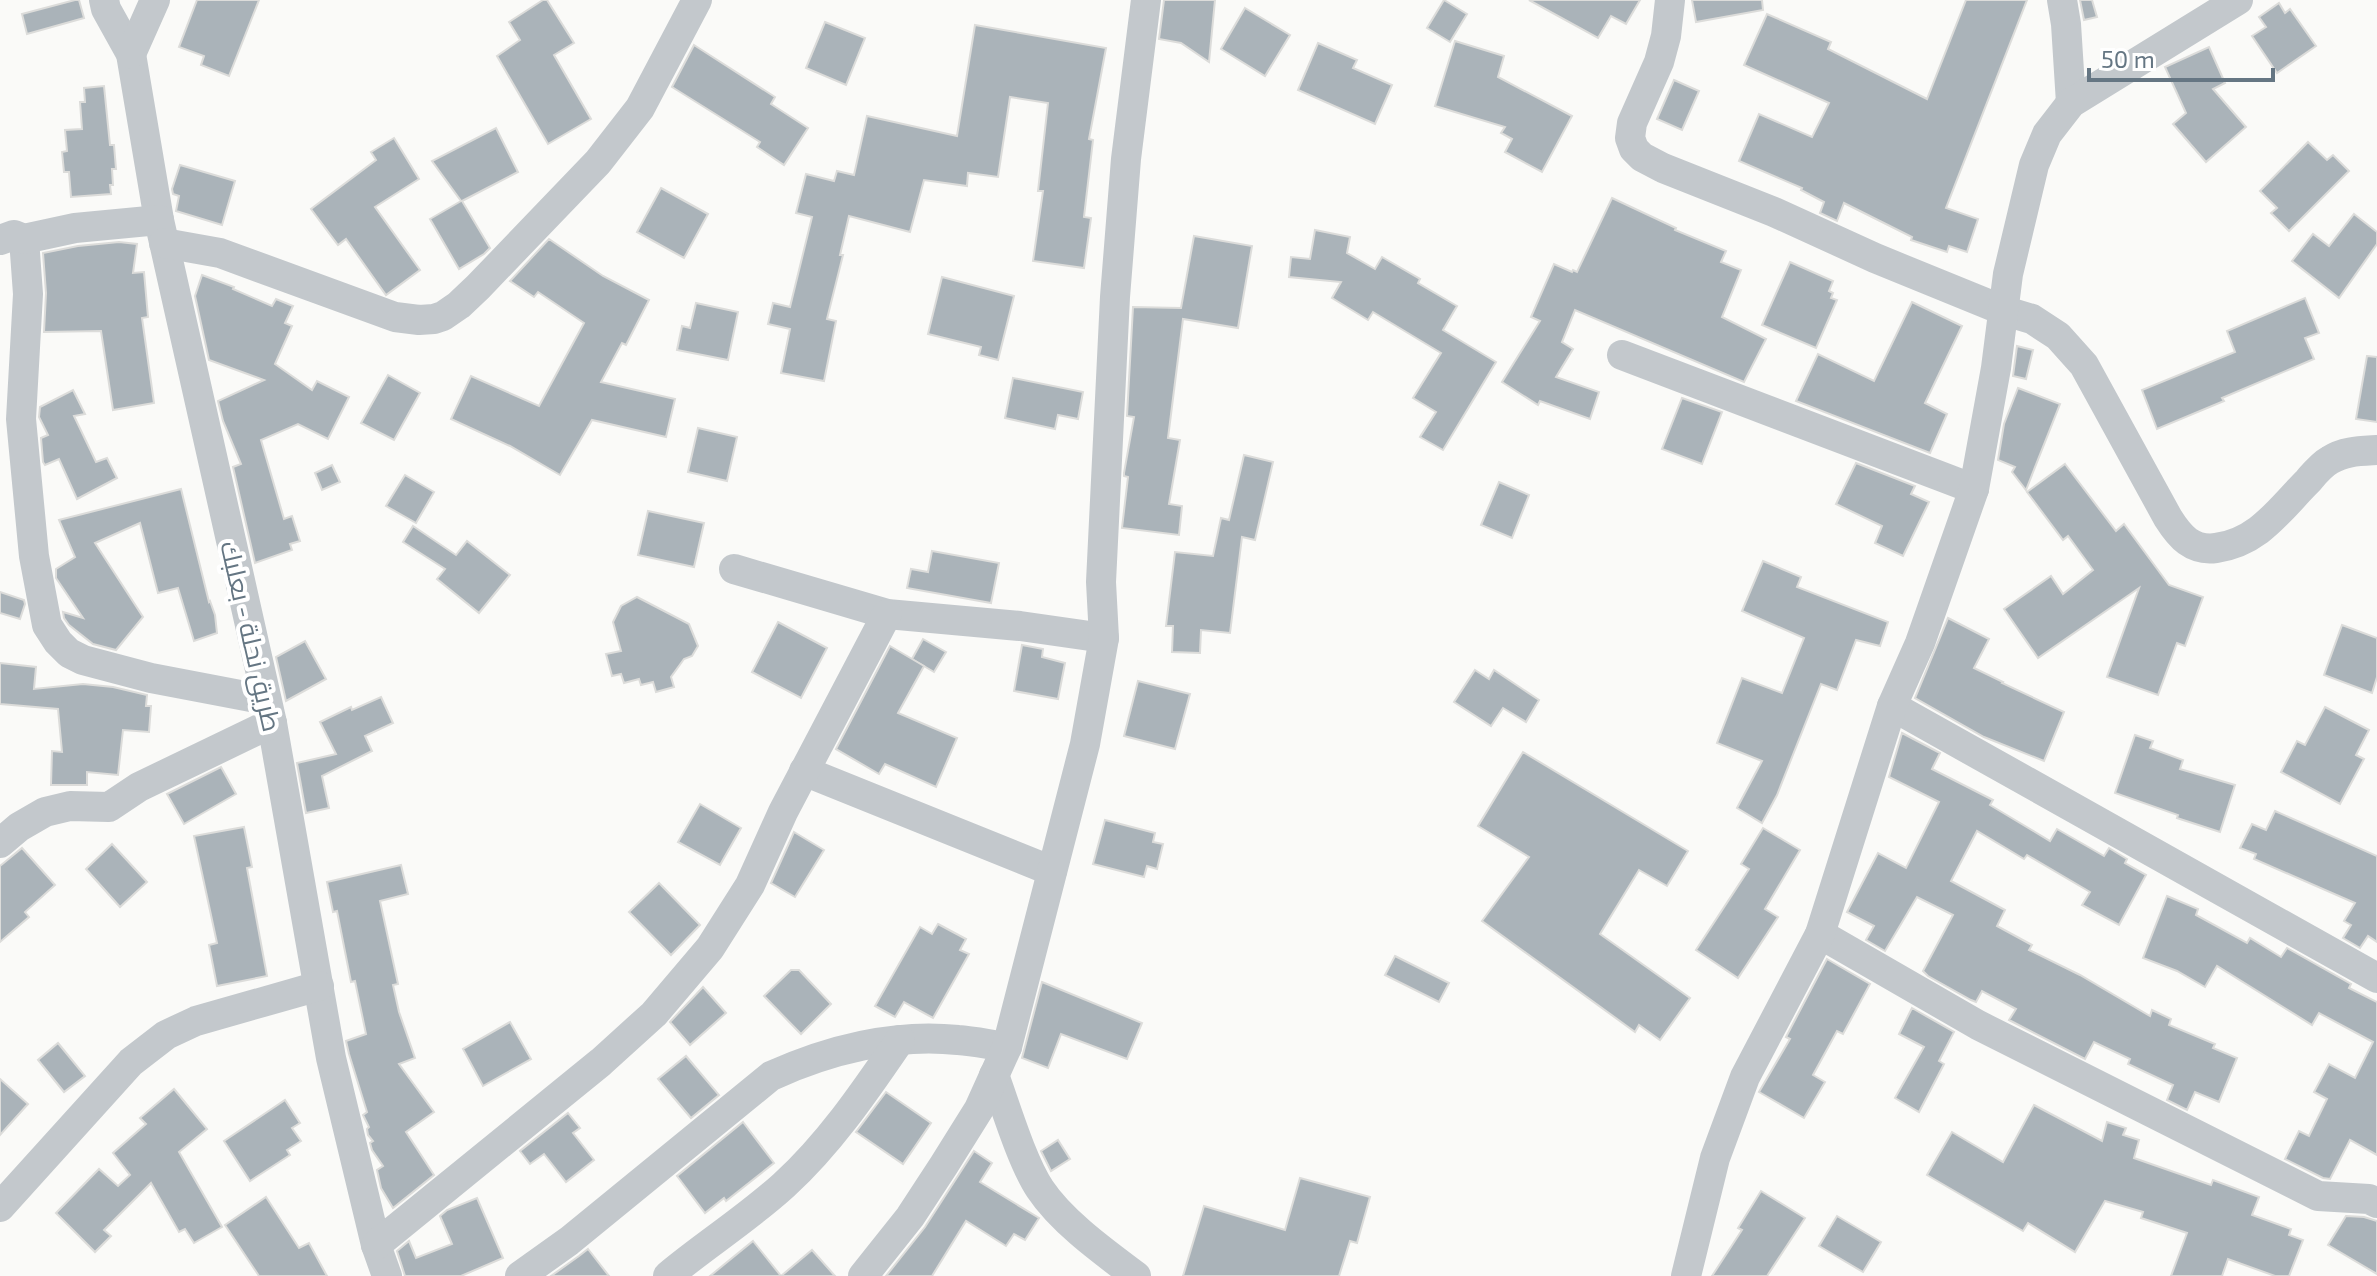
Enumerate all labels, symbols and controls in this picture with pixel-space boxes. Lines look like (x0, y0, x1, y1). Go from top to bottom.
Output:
scale bar (2089, 32, 2273, 82)
text: 50 m (2101, 44, 2155, 73)
street label: طريق نحلة - بعلبك (213, 538, 289, 735)

